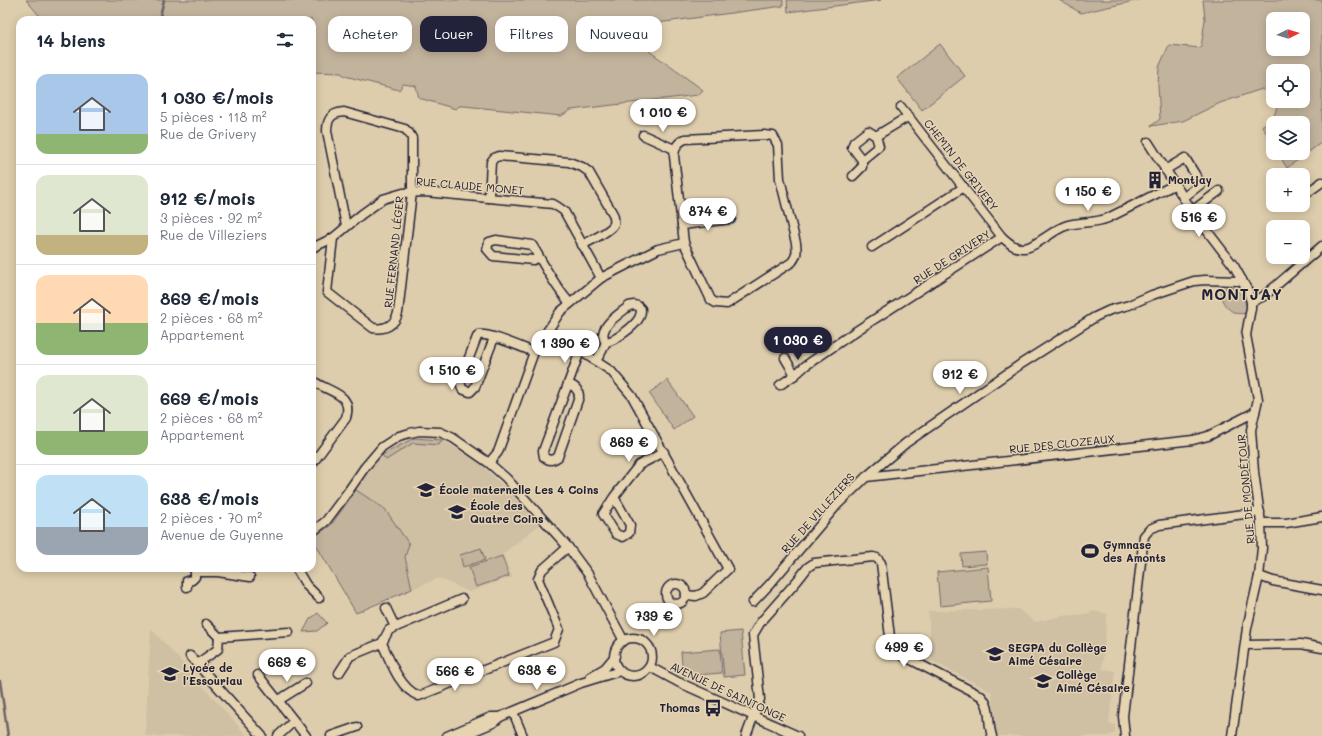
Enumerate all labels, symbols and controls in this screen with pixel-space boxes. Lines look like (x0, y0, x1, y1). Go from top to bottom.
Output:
north arrow (1266, 12, 1310, 56)
map controls (1266, 12, 1310, 264)
chip: Acheter (328, 16, 412, 52)
chip: Louer (420, 16, 487, 52)
chip: Filtres (495, 16, 568, 52)
chip: Nouveau (576, 16, 662, 52)
text: 14 biens (36, 29, 105, 51)
icon: filters (274, 29, 296, 51)
button: locate (1266, 64, 1310, 108)
text: 1 030 €/mois (160, 86, 274, 108)
icon: home (68, 90, 116, 138)
pin: 1 010 € (626, 99, 700, 133)
text: 1 010 € (639, 103, 687, 120)
text: 5 pièces · 118 m² (160, 108, 267, 125)
street label: CHEMIN DE GRIVERY (921, 116, 1002, 214)
button: layers (1266, 116, 1310, 160)
text: Rue de Grivery (160, 125, 256, 142)
button: + (1266, 168, 1310, 212)
building icon: Montjay (1145, 170, 1165, 190)
place label: Montjay (1168, 172, 1212, 187)
street label: RUE CLAUDE MONET (415, 173, 525, 198)
pin: 1 150 € (1051, 178, 1125, 212)
text: 1 150 € (1064, 182, 1112, 199)
text: 912 €/mois (160, 187, 255, 209)
icon: home (68, 191, 116, 239)
street label: RUE FERNAND LÉGER (380, 195, 407, 309)
pin: 874 € (680, 198, 736, 232)
text: 874 € (689, 202, 727, 219)
pin: 516 € (1171, 204, 1227, 238)
text: 516 € (1181, 208, 1217, 225)
text: 3 pièces · 92 m² (160, 209, 262, 226)
button: − (1266, 220, 1310, 264)
text: Rue de Villeziers (160, 226, 267, 243)
street label: RUE DE GRIVERY (910, 226, 993, 287)
district label: MONTJAY (1201, 284, 1283, 304)
text: 869 €/mois (160, 287, 259, 309)
icon: home (68, 291, 116, 339)
text: 2 pièces · 68 m² (160, 309, 263, 326)
text: Appartement (160, 326, 245, 343)
pin: 1 030 € (761, 327, 835, 361)
pin: 1 390 € (528, 330, 602, 364)
text: 1 030 € (773, 331, 823, 348)
text: 1 390 € (540, 334, 590, 351)
pin: 1 510 € (415, 357, 489, 391)
text: 1 510 € (428, 361, 476, 378)
pin: 912 € (932, 361, 988, 395)
text: 912 € (942, 365, 978, 382)
text: 669 €/mois (160, 387, 259, 409)
icon: home (68, 391, 116, 439)
text: 2 pièces · 68 m² (160, 409, 263, 426)
text: Appartement (160, 426, 245, 443)
pin: 869 € (601, 429, 657, 463)
street label: RUE DES CLOZEAUX (1008, 430, 1115, 457)
text: 869 € (610, 433, 648, 450)
street label: RUE DE MONDÉTOUR (1233, 433, 1258, 545)
street label: RUE DE VILLEZIERS (778, 469, 858, 556)
school or university icon: École maternelle Les 4 Coins (416, 480, 436, 500)
place label: École maternelle Les 4 Coins (439, 482, 599, 497)
text: 638 €/mois (160, 487, 259, 509)
icon: home (68, 491, 116, 539)
place label: École des Quatre Coins (470, 498, 544, 526)
school or university icon: École des Quatre Coins (447, 502, 467, 522)
text: 2 pièces · 70 m² (160, 509, 262, 526)
text: Avenue de Guyenne (160, 526, 284, 543)
place label: Gymnase des Amonts (1103, 537, 1166, 565)
sports icon: Gymnase des Amonts (1080, 541, 1100, 561)
pin: 739 € (626, 603, 682, 637)
text: 739 € (635, 607, 673, 624)
pin: 499 € (876, 634, 932, 668)
text: 499 € (884, 638, 924, 655)
place label: SEGPA du Collège Aimé Césaire (1008, 640, 1107, 668)
school or university icon: SEGPA du Collège Aimé Césaire (985, 644, 1005, 664)
pin: 669 € (259, 649, 315, 683)
text: 669 € (268, 653, 306, 670)
pin: 638 € (509, 657, 565, 691)
pin: 566 € (427, 658, 483, 692)
street label: AVENUE DE SAINTONGE (668, 658, 789, 725)
place label: Lycée de l'Essouriau (183, 660, 243, 688)
text: 638 € (518, 661, 556, 678)
text: 566 € (436, 662, 474, 679)
school or university icon: Lycée de l'Essouriau (160, 664, 180, 684)
place label: Collège Aimé Césaire (1056, 667, 1130, 695)
school or university icon: Collège Aimé Césaire (1033, 671, 1053, 691)
bus stop icon: Thomas (703, 698, 723, 718)
place label: Thomas (659, 700, 700, 715)

